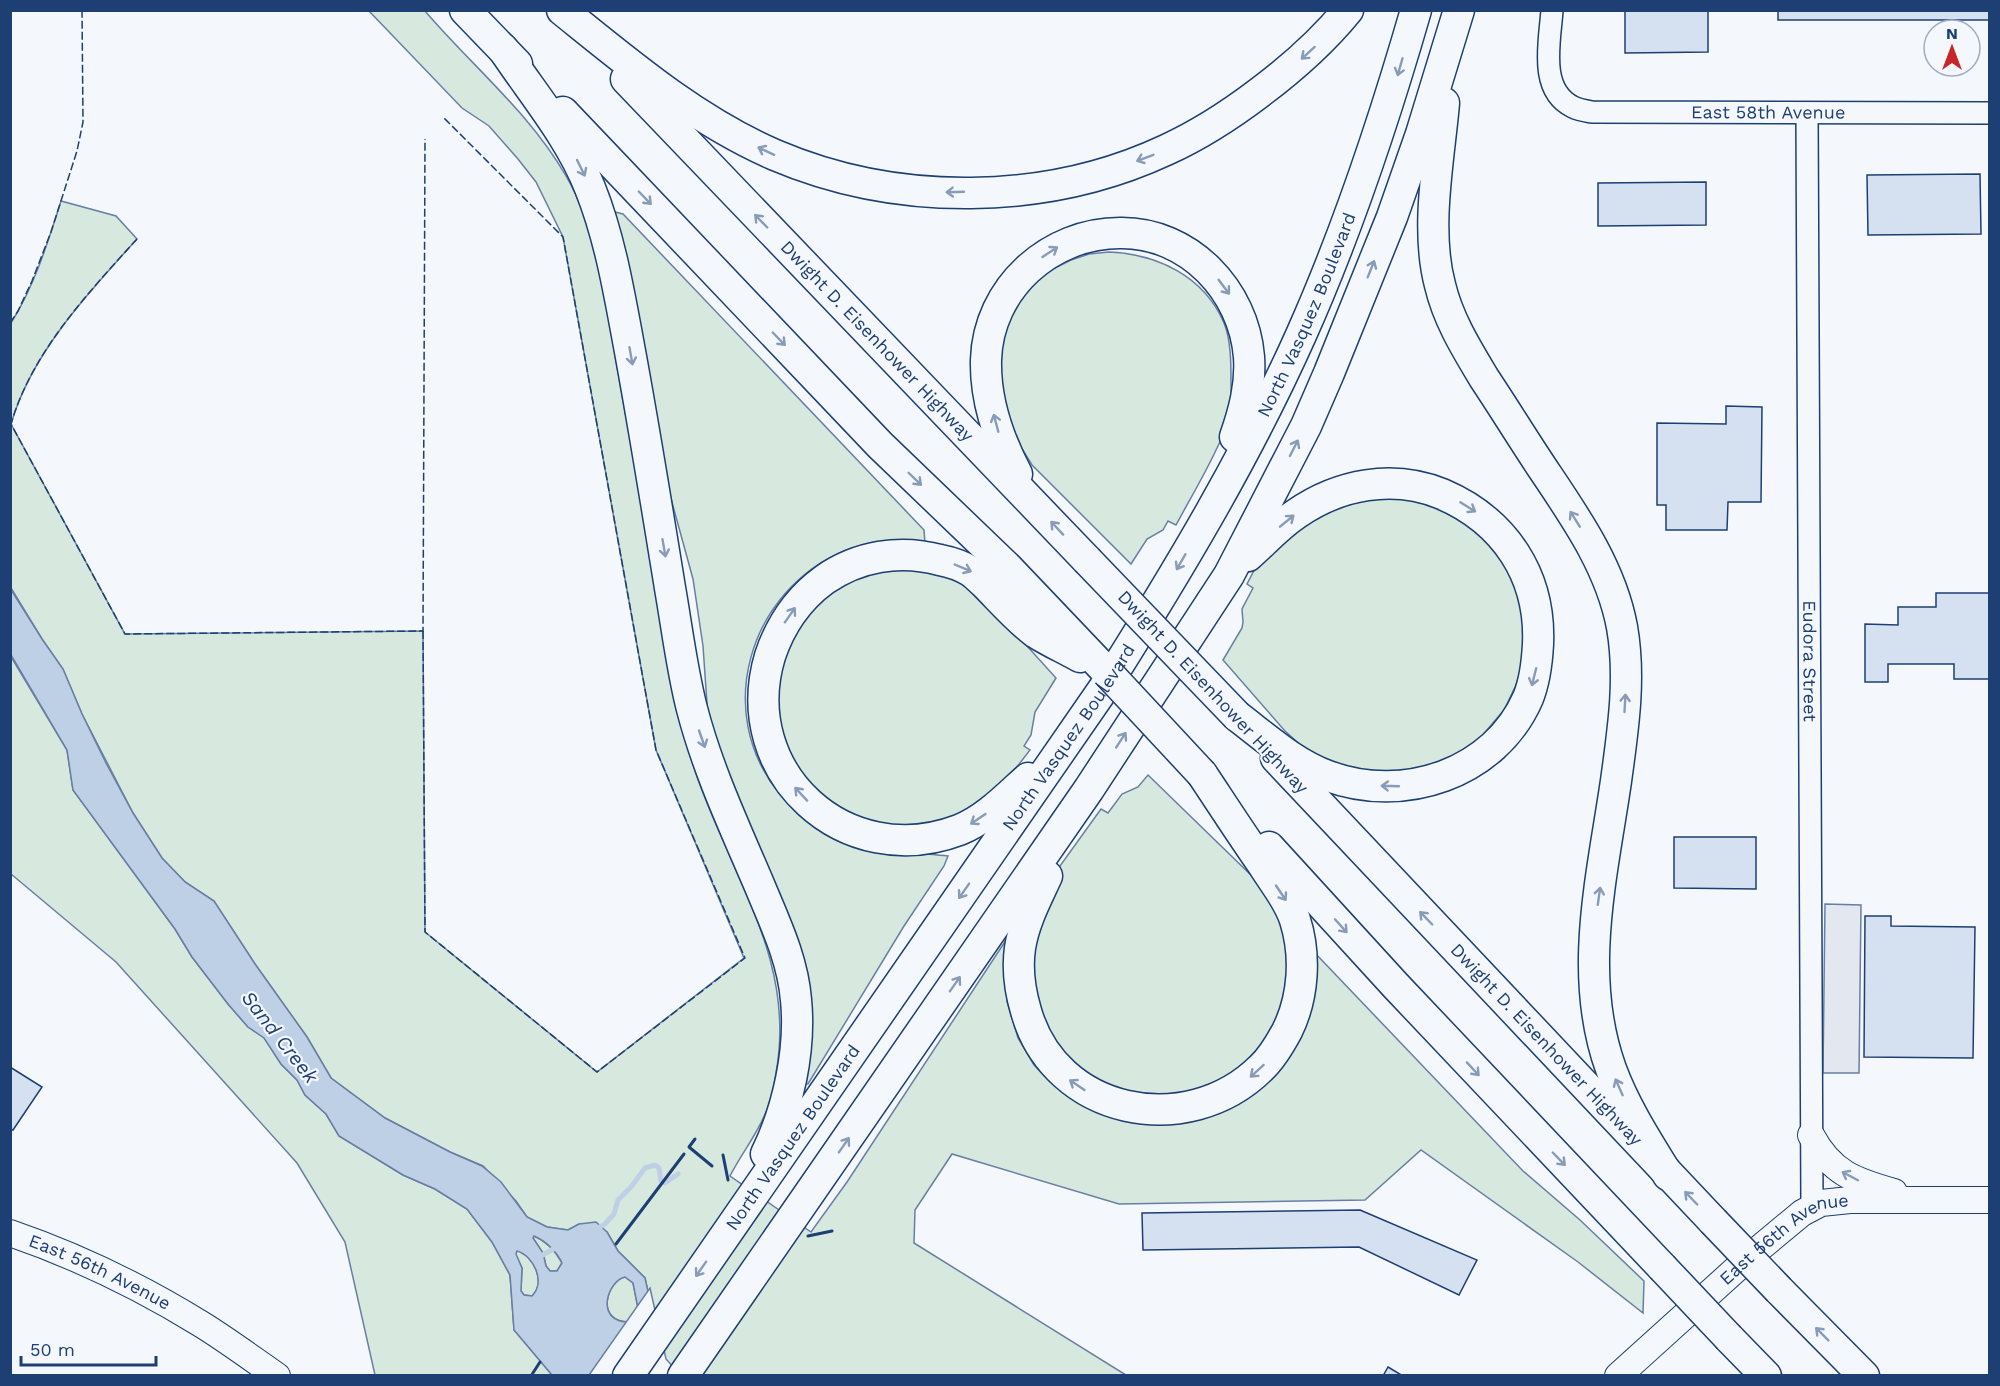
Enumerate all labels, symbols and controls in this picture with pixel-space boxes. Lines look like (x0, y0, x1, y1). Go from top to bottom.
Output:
north arrow (1922, 18, 1982, 78)
text: N (1946, 24, 1958, 43)
one-way arrow (1301, 46, 1316, 60)
one-way arrow (1394, 57, 1405, 76)
street label: East 58th Avenue (1691, 101, 1845, 123)
one-way arrow (757, 144, 775, 156)
one-way arrow (1136, 154, 1155, 165)
one-way arrow (575, 159, 587, 177)
one-way arrow (945, 187, 965, 198)
one-way arrow (637, 190, 651, 205)
street label: North Vasquez Boulevard (1253, 210, 1360, 420)
one-way arrow (754, 213, 768, 228)
street label: Dwight D. Eisenhower Highway (777, 236, 979, 446)
one-way arrow (1041, 246, 1058, 258)
one-way arrow (1366, 261, 1377, 279)
one-way arrow (1217, 279, 1230, 295)
one-way arrow (772, 332, 786, 347)
one-way arrow (626, 346, 637, 365)
one-way arrow (990, 414, 1001, 433)
one-way arrow (1289, 440, 1300, 458)
one-way arrow (908, 472, 923, 486)
one-way arrow (1459, 502, 1476, 514)
one-way arrow (1569, 511, 1581, 528)
one-way arrow (1279, 514, 1295, 527)
one-way arrow (1050, 520, 1064, 535)
one-way arrow (658, 538, 669, 558)
one-way arrow (1175, 553, 1187, 570)
one-way arrow (953, 563, 971, 574)
street label: Dwight D. Eisenhower Highway (1114, 586, 1314, 798)
street label: Eudora Street (1799, 600, 1821, 722)
one-way arrow (784, 607, 797, 623)
street label: North Vasquez Boulevard (998, 640, 1139, 834)
one-way arrow (1527, 667, 1539, 686)
one-way arrow (1620, 694, 1631, 714)
one-way arrow (697, 729, 708, 748)
one-way arrow (1115, 732, 1127, 749)
one-way arrow (1380, 781, 1400, 792)
one-way arrow (794, 787, 808, 802)
one-way arrow (970, 814, 987, 826)
one-way arrow (958, 882, 970, 898)
one-way arrow (1275, 884, 1287, 900)
one-way arrow (1593, 887, 1604, 907)
one-way arrow (1419, 911, 1434, 926)
one-way arrow (1333, 918, 1347, 933)
street label: Dwight D. Eisenhower Highway (1447, 939, 1648, 1150)
one-way arrow (948, 976, 961, 993)
water label: Sand Creek (236, 986, 324, 1089)
street label: North Vasquez Boulevard (721, 1040, 864, 1234)
one-way arrow (1466, 1061, 1481, 1076)
one-way arrow (1250, 1064, 1265, 1078)
one-way arrow (1069, 1079, 1085, 1091)
one-way arrow (1613, 1079, 1624, 1097)
one-way arrow (838, 1137, 850, 1153)
one-way arrow (1552, 1152, 1566, 1167)
one-way arrow (1842, 1170, 1860, 1181)
street label: East 56th Avenue (1715, 1189, 1850, 1289)
one-way arrow (1683, 1190, 1698, 1205)
street label: East 56th Avenue (26, 1230, 175, 1314)
one-way arrow (695, 1261, 707, 1277)
one-way arrow (1815, 1327, 1830, 1342)
scale bar (21, 1329, 156, 1367)
text: 50 m (30, 1339, 75, 1360)

